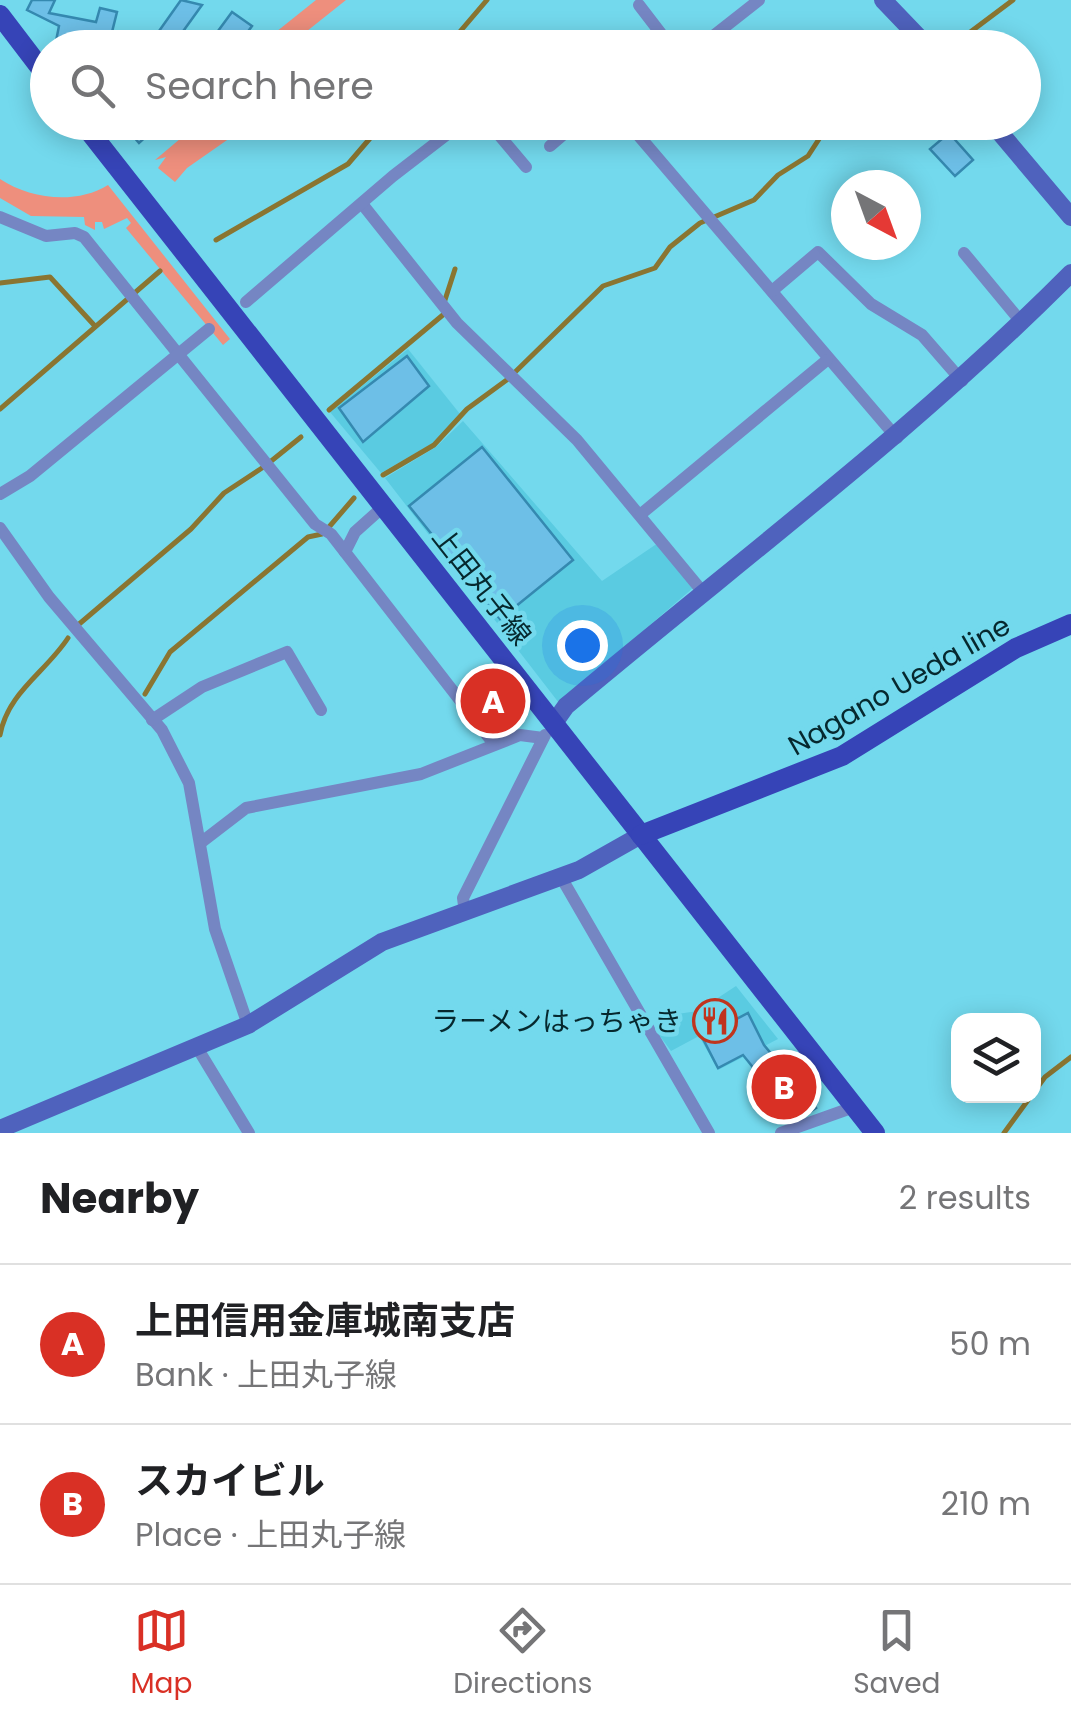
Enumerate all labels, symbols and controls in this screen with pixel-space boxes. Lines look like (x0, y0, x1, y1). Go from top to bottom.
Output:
search box (30, 30, 1041, 140)
icon: search (65, 58, 120, 113)
text: Search here (145, 59, 374, 112)
north arrow (831, 170, 921, 260)
street label: 上田丸子線 (423, 519, 540, 653)
street label: Nagano Ueda line (781, 606, 1017, 765)
your location (557, 620, 608, 671)
pin: A (460, 664, 526, 738)
restaurant icon: ラーメンはっちゃき (692, 998, 738, 1044)
place label: ラーメンはっちゃき (431, 1002, 682, 1041)
map controls (951, 1013, 1041, 1103)
button: layers (951, 1013, 1041, 1103)
pin: B (752, 1050, 816, 1124)
text: Nearby (40, 1169, 199, 1228)
text: 2 results (899, 1175, 1031, 1220)
text: 上田信用金庫城南支店 (135, 1294, 515, 1347)
text: A (61, 1321, 84, 1366)
text: 50 m (949, 1321, 1031, 1366)
text: Bank · 上田丸子線 (135, 1352, 397, 1397)
text: スカイビル (135, 1454, 325, 1507)
text: B (62, 1481, 83, 1526)
text: 210 m (941, 1481, 1031, 1526)
text: Place · 上田丸子線 (135, 1512, 406, 1557)
tab: Map (130, 1603, 192, 1705)
tab: Directions (453, 1603, 592, 1705)
tab: Saved (853, 1603, 941, 1705)

